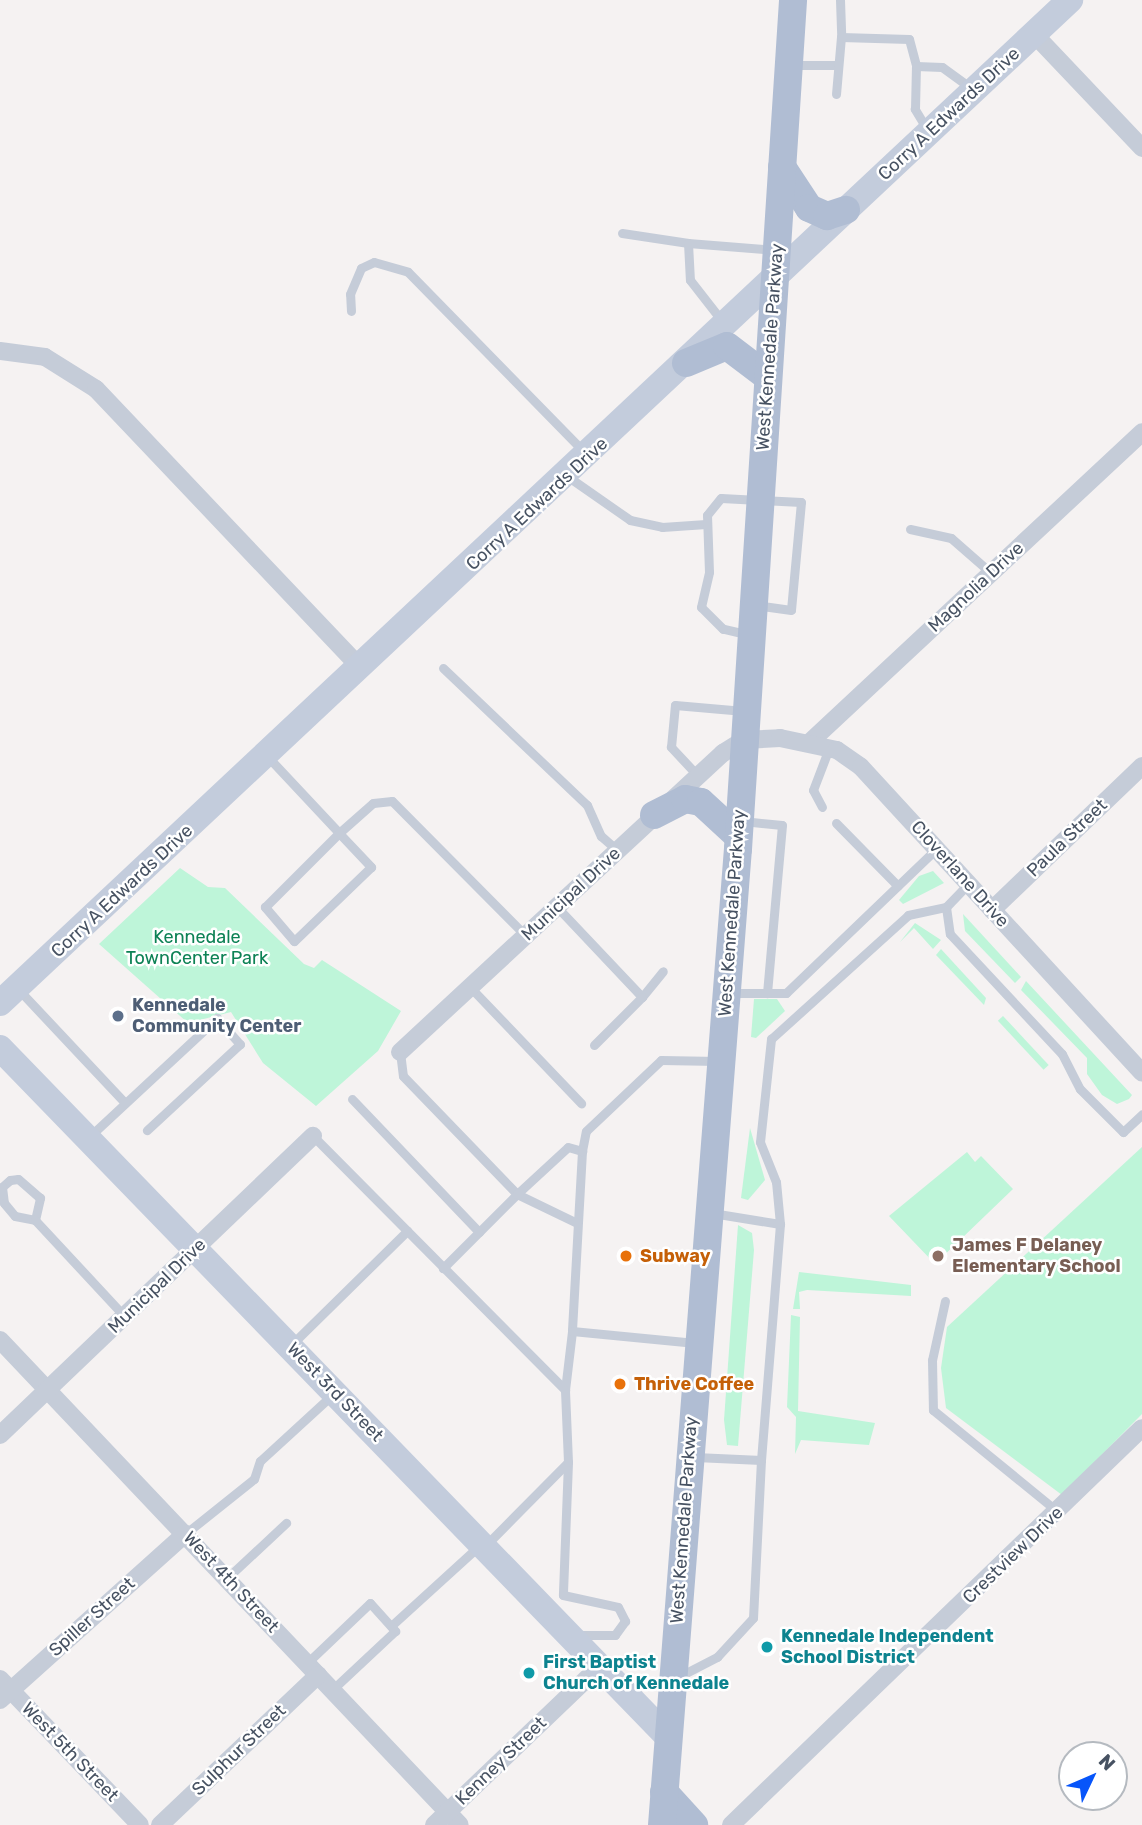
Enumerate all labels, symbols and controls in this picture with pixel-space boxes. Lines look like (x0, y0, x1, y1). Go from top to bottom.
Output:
street label: Corry A Edwards Drive (873, 42, 1025, 186)
street label: West Kennedale Parkway (752, 243, 788, 451)
street label: Corry A Edwards Drive (461, 432, 613, 576)
street label: Magnolia Drive (924, 537, 1028, 637)
street label: Paula Street (1022, 794, 1112, 882)
street label: West Kennedale Parkway (714, 809, 750, 1017)
street label: Cloverlane Drive (906, 816, 1014, 932)
street label: Corry A Edwards Drive (46, 819, 198, 963)
street label: Municipal Drive (517, 843, 625, 945)
park label: Kennedale TownCenter Park (126, 927, 268, 970)
place label: Kennedale Community Center (132, 995, 302, 1038)
marker: Kennedale Community Center (110, 1008, 126, 1024)
street label: Municipal Drive (104, 1234, 210, 1338)
place label: James F Delaney Elementary School (952, 1235, 1121, 1278)
place label: Subway (640, 1245, 710, 1267)
marker: Subway (618, 1248, 634, 1264)
marker: James F Delaney Elementary School (930, 1248, 946, 1264)
street label: West 3rd Street (282, 1338, 388, 1446)
place label: Thrive Coffee (634, 1373, 754, 1395)
marker: Thrive Coffee (612, 1376, 628, 1392)
street label: West Kennedale Parkway (666, 1416, 702, 1624)
street label: Crestview Drive (958, 1502, 1068, 1608)
street label: West 4th Street (179, 1527, 283, 1637)
street label: Spiller Street (44, 1573, 140, 1661)
place label: Kennedale Independent School District (781, 1626, 994, 1668)
marker: Kennedale Independent School District (759, 1639, 775, 1655)
place label: First Baptist Church of Kennedale (543, 1652, 730, 1694)
marker: First Baptist Church of Kennedale (521, 1665, 537, 1681)
street label: West 5th Street (17, 1698, 123, 1806)
street label: Sulphur Street (188, 1700, 290, 1800)
street label: Kenney Street (451, 1712, 551, 1810)
north arrow (1058, 1741, 1128, 1811)
text: N (1094, 1750, 1120, 1775)

